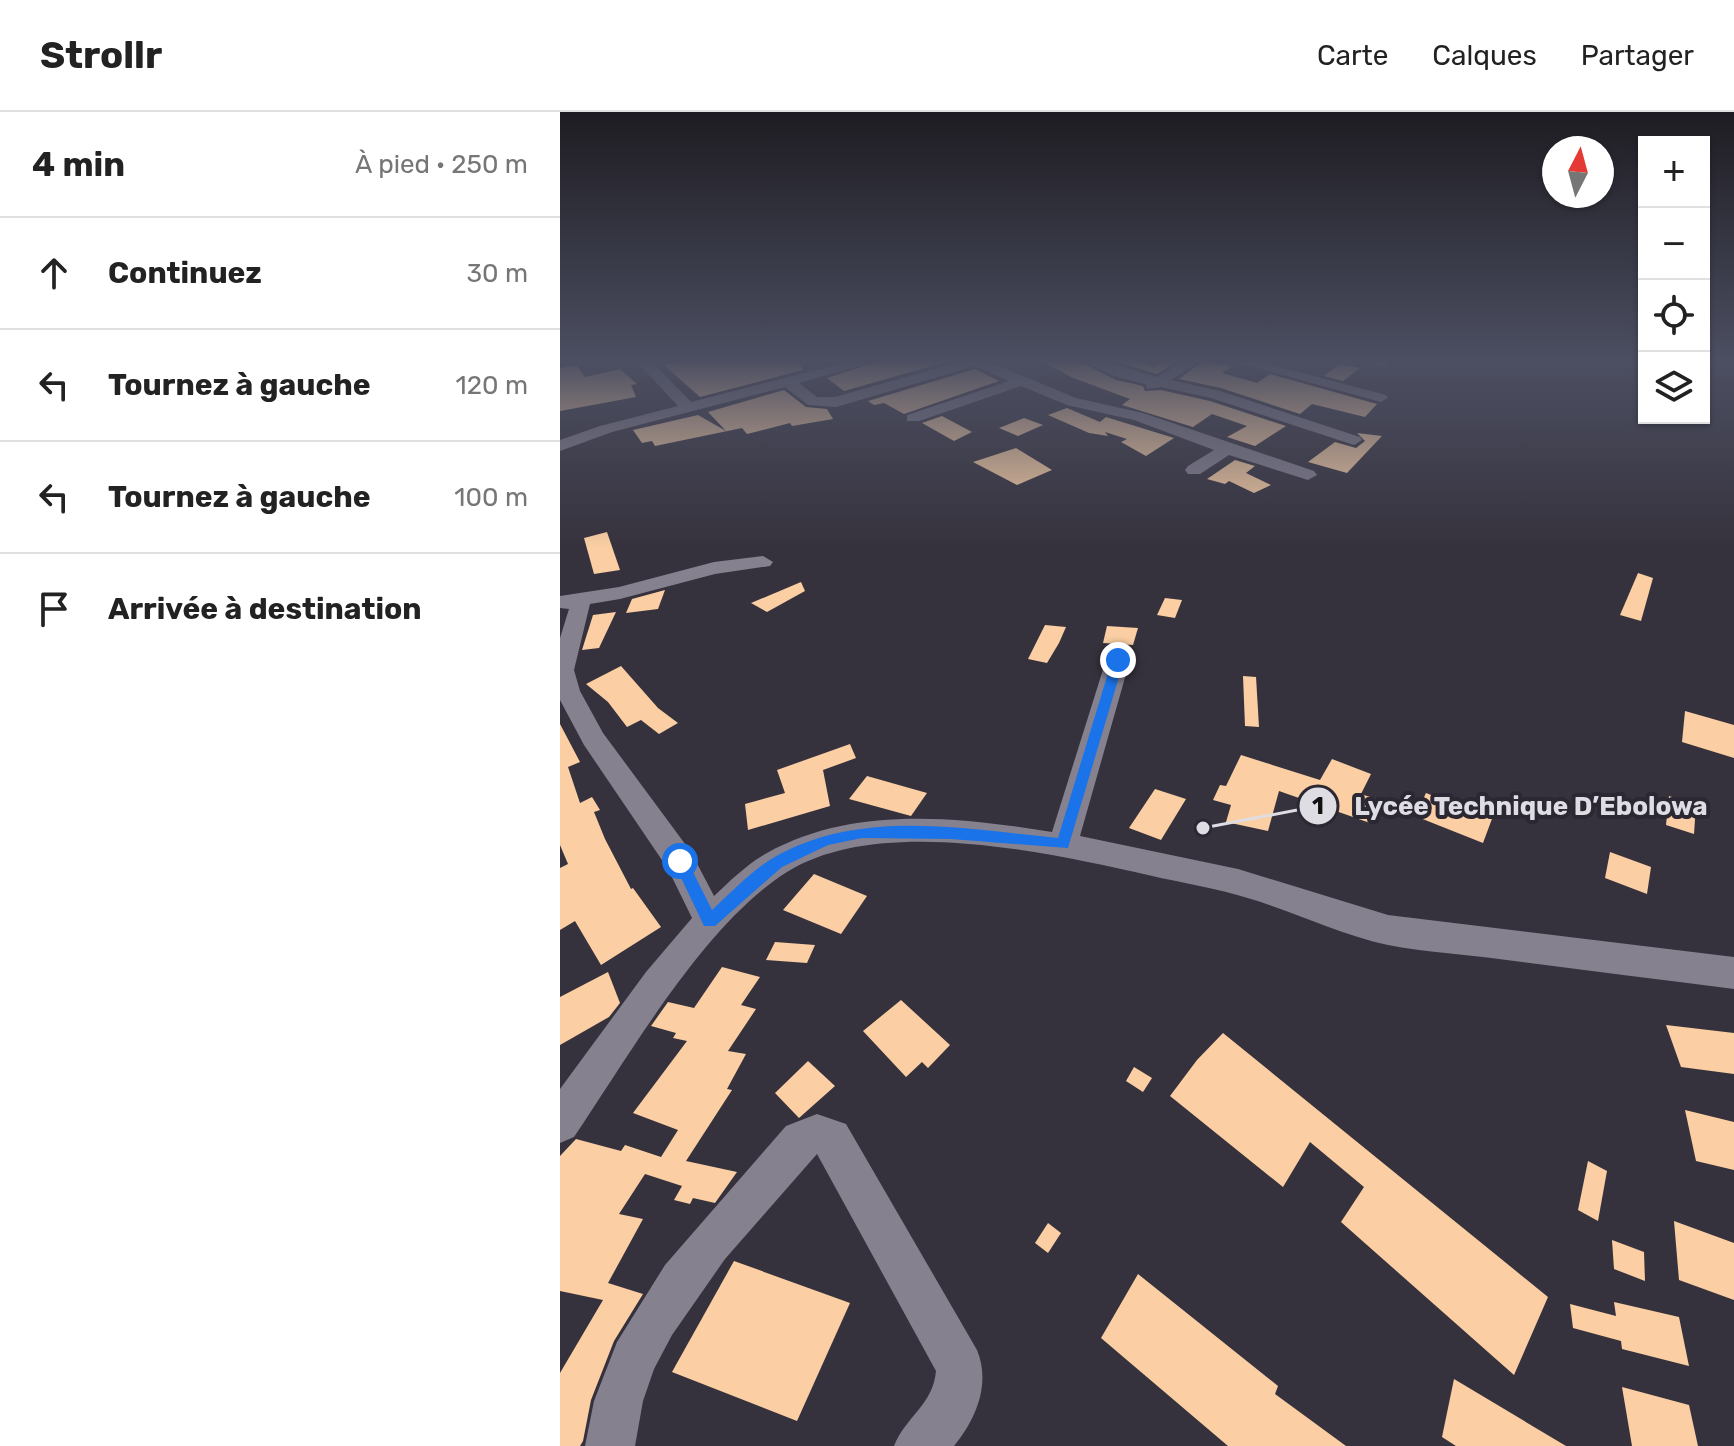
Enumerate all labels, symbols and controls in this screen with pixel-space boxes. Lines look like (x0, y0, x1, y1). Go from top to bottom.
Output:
text: Strollr (40, 32, 162, 78)
text: Carte (1317, 39, 1388, 72)
text: Calques (1432, 39, 1537, 72)
text: Partager (1581, 39, 1694, 72)
north arrow (1542, 136, 1614, 208)
map controls (1638, 136, 1710, 424)
button: + (1638, 136, 1710, 208)
text: 4 min (32, 144, 125, 185)
text: À pied · 250 m (355, 149, 528, 180)
button: − (1638, 208, 1710, 280)
icon: ahead (32, 251, 76, 295)
text: Continuez (108, 255, 262, 291)
text: 30 m (466, 258, 528, 289)
button: locate (1638, 280, 1710, 352)
button: layers (1638, 352, 1710, 424)
icon: left (32, 363, 76, 407)
text: Tournez à gauche (108, 367, 371, 403)
text: 120 m (456, 370, 528, 401)
icon: left (32, 475, 76, 519)
text: Tournez à gauche (108, 479, 371, 515)
text: 100 m (454, 482, 528, 513)
icon: arrive (32, 587, 76, 631)
text: Arrivée à destination (108, 591, 422, 627)
route end (1100, 642, 1136, 678)
callout: Lycée Technique D’Ebolowa (1298, 781, 1724, 831)
text: Lycée Technique D’Ebolowa (1354, 791, 1708, 822)
text: 1 (1312, 792, 1324, 820)
route start (662, 843, 698, 879)

